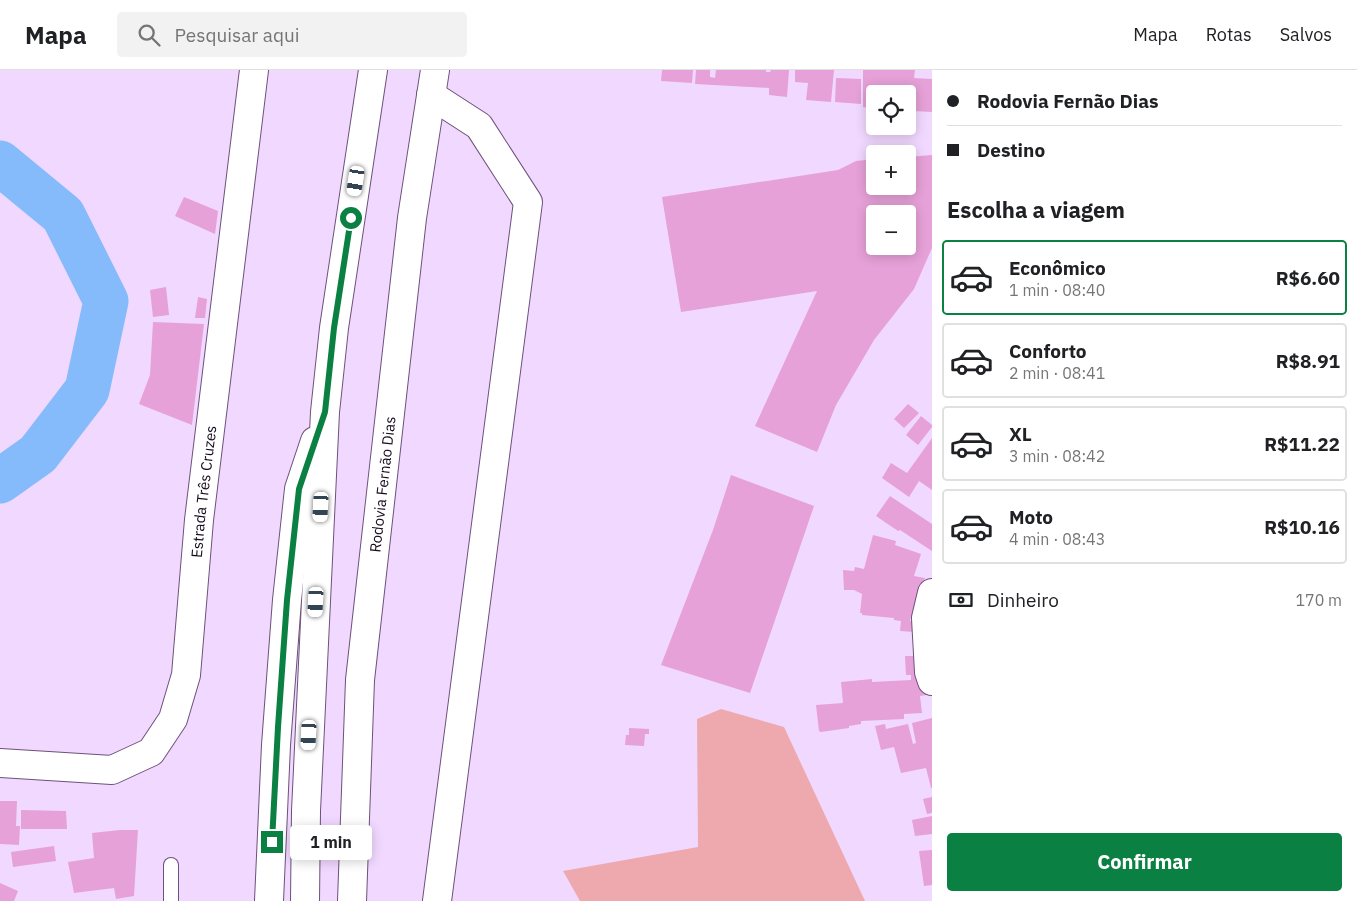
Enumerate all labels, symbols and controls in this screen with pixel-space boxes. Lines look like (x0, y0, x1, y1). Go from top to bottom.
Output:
search box (117, 12, 467, 57)
text: Mapa (25, 19, 87, 51)
icon: search (135, 21, 163, 49)
text: Pesquisar aqui (175, 23, 300, 47)
text: Mapa (1133, 23, 1178, 46)
text: Rotas (1206, 23, 1252, 46)
text: Salvos (1280, 23, 1332, 46)
map controls (866, 85, 916, 255)
button: locate (866, 85, 916, 135)
text: Rodovia Fernão Dias (977, 89, 1159, 113)
text: Destino (977, 138, 1045, 162)
button: + (866, 145, 916, 195)
car (346, 165, 365, 197)
text: Escolha a viagem (947, 195, 1125, 224)
button: − (866, 205, 916, 255)
route start (340, 207, 362, 229)
icon: car (949, 255, 994, 300)
text: Econômico (1009, 256, 1106, 280)
text: R$6.60 (1276, 266, 1340, 290)
text: 1 min · 08:40 (1009, 280, 1105, 300)
icon: car (949, 338, 994, 383)
text: Conforto (1009, 339, 1087, 363)
text: R$8.91 (1276, 349, 1340, 373)
text: 2 min · 08:41 (1009, 363, 1105, 383)
street label: Rodovia Fernão Dias (365, 415, 399, 553)
icon: car (949, 421, 994, 466)
text: XL (1009, 422, 1032, 446)
street label: Estrada Três Cruzes (186, 424, 220, 558)
text: R$11.22 (1264, 432, 1340, 456)
text: 3 min · 08:42 (1009, 446, 1105, 466)
car (312, 492, 329, 522)
icon: car (949, 504, 994, 549)
text: Moto (1009, 505, 1053, 529)
text: R$10.16 (1264, 515, 1340, 539)
text: 4 min · 08:43 (1009, 529, 1105, 549)
icon: cash (947, 586, 975, 614)
car (307, 587, 324, 617)
text: Dinheiro (987, 588, 1059, 612)
text: 170 m (1295, 590, 1342, 610)
car (300, 720, 317, 750)
callout: 1 min (290, 824, 372, 860)
route end (261, 831, 283, 853)
text: 1 min (310, 832, 352, 852)
button: Confirmar (947, 833, 1342, 891)

